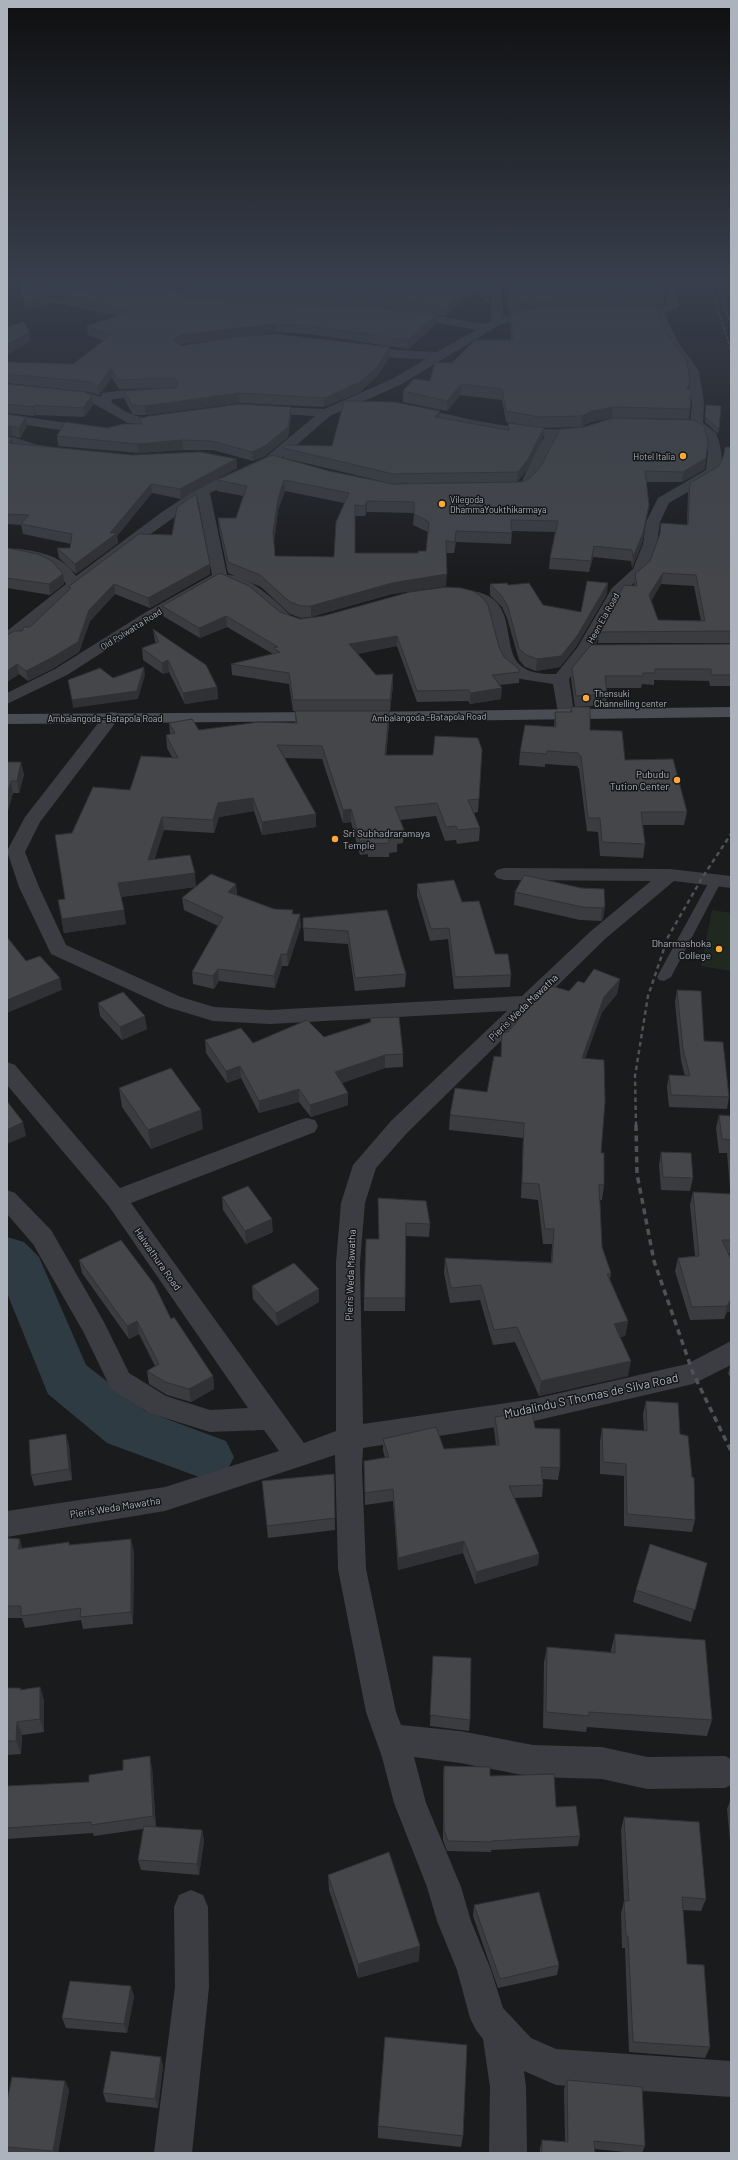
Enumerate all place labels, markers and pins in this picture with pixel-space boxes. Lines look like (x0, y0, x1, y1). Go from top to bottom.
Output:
place label: Hotel Italia (633, 451, 675, 462)
marker: Hotel Italia (678, 451, 688, 461)
place label: Vilegoda DhammaYoukthikarmaya (450, 494, 546, 515)
marker: Vilegoda DhammaYoukthikarmaya (437, 499, 447, 509)
place label: Thensuki Channelling center (594, 688, 667, 709)
marker: Thensuki Channelling center (581, 693, 591, 703)
place label: Pubudu Tution Center (610, 768, 669, 792)
marker: Pubudu Tution Center (672, 775, 682, 785)
place label: Sri Subhadraramaya Temple (343, 827, 430, 851)
marker: Sri Subhadraramaya Temple (330, 834, 340, 844)
place label: Dharmashoka College (652, 937, 711, 961)
marker: Dharmashoka College (714, 944, 724, 954)

